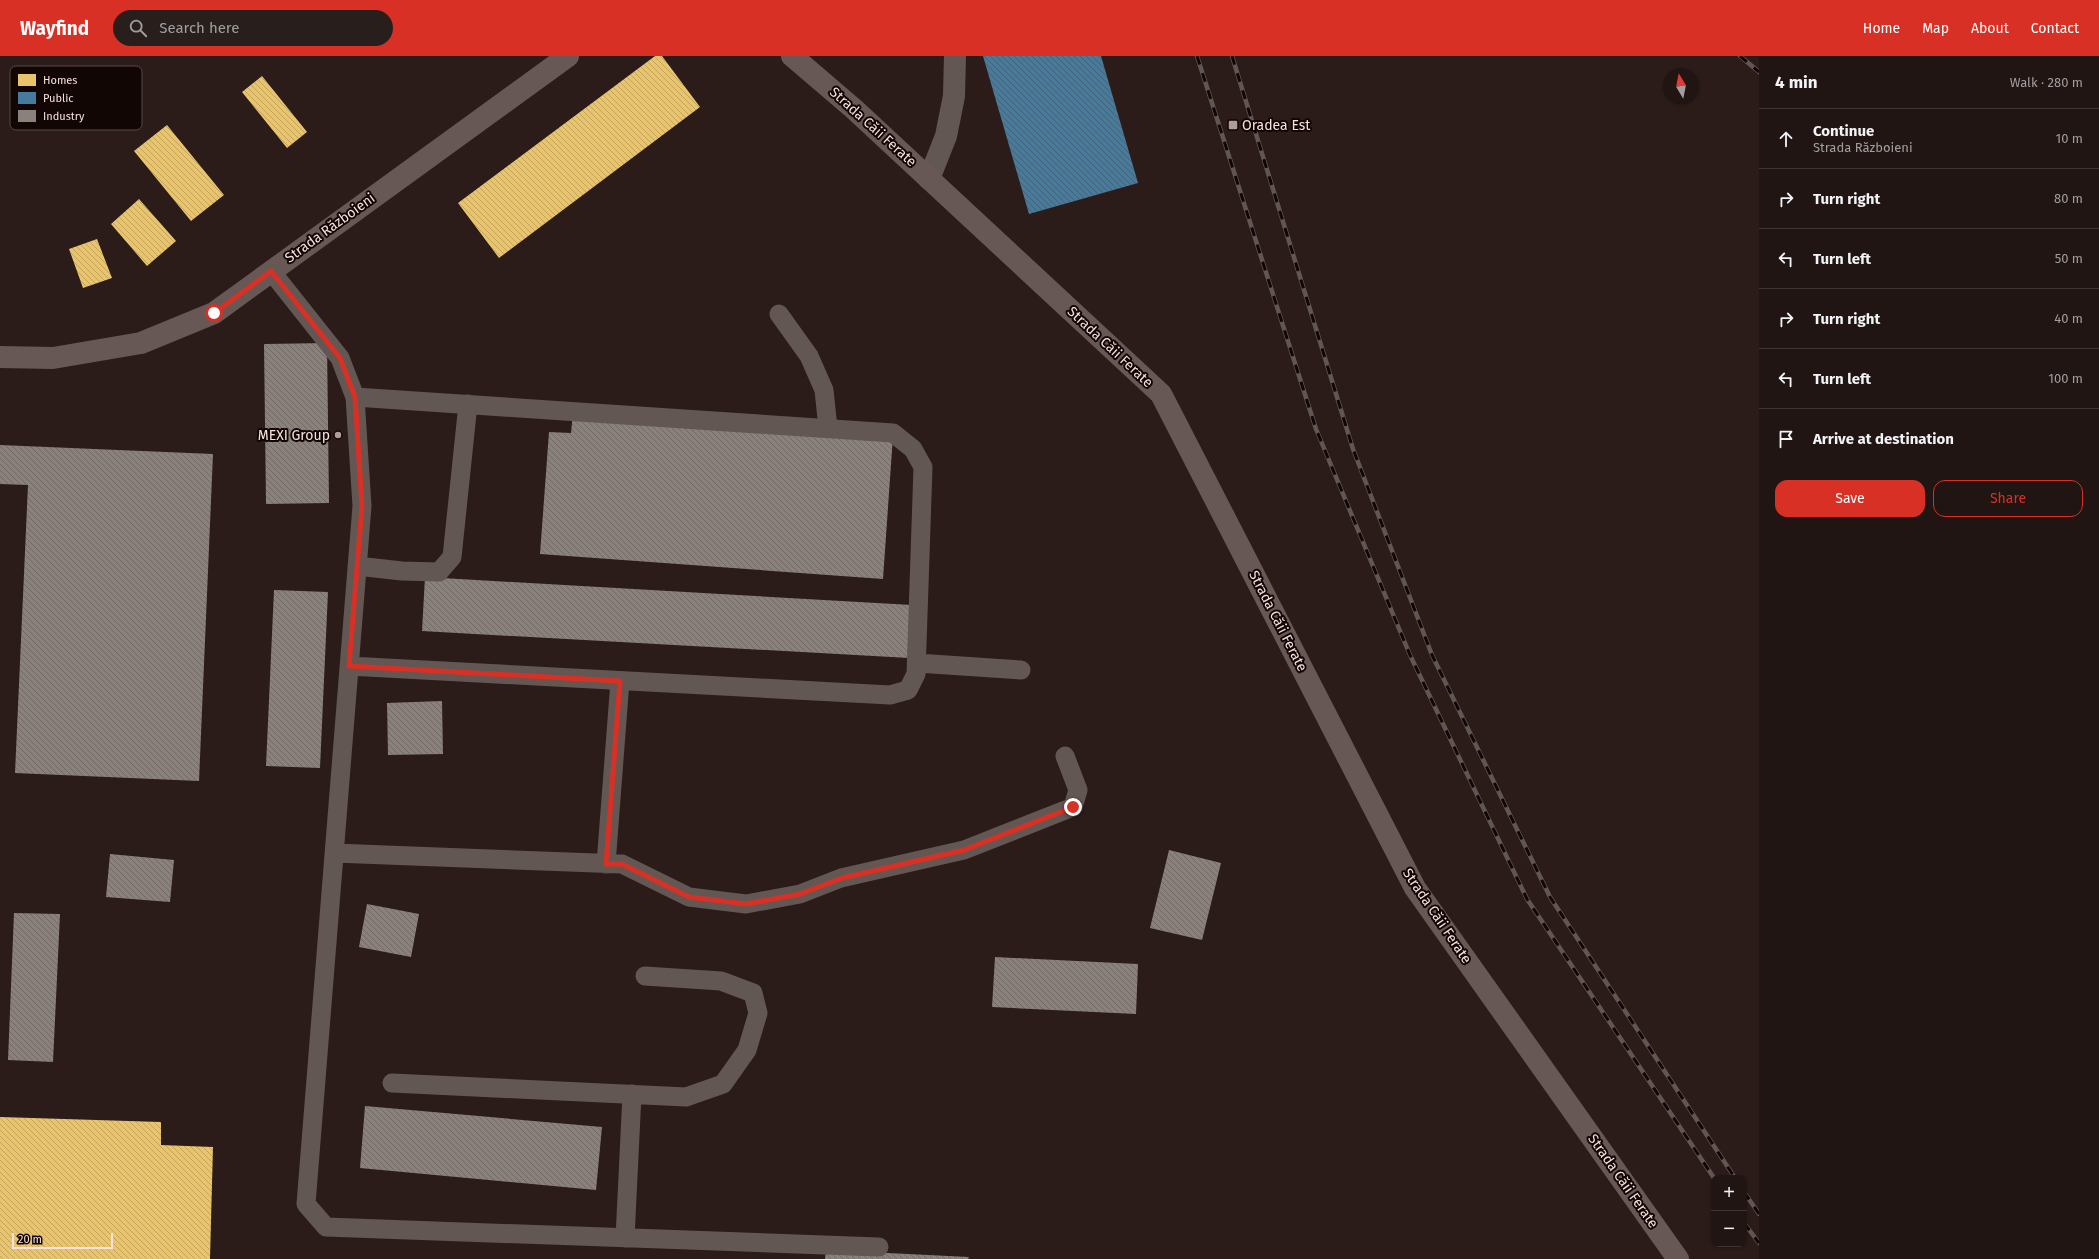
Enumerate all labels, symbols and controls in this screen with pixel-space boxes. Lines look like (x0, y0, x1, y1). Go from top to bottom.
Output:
search box (113, 10, 393, 46)
text: Wayfind (20, 17, 89, 40)
icon: search (127, 17, 149, 39)
text: Search here (159, 19, 239, 37)
text: Home (1863, 20, 1900, 37)
text: Map (1922, 20, 1949, 37)
text: About (1971, 20, 2009, 37)
text: Contact (2031, 20, 2079, 37)
legend (10, 66, 142, 130)
north arrow (1663, 68, 1699, 104)
text: 4 min (1775, 72, 1818, 93)
text: Homes (43, 74, 77, 87)
text: Walk · 280 m (2010, 75, 2083, 90)
street label: Strada Căii Ferate (826, 84, 920, 170)
text: Public (43, 92, 74, 105)
text: Industry (43, 110, 85, 123)
place label: Oradea Est (1242, 117, 1311, 134)
marker: Oradea Est (1227, 119, 1239, 131)
text: Continue (1813, 122, 1874, 140)
icon: ahead (1775, 128, 1797, 150)
text: 10 m (2056, 131, 2083, 146)
text: Strada Războieni (1813, 140, 1913, 155)
icon: right (1775, 188, 1797, 210)
street label: Strada Războieni (282, 190, 378, 266)
text: Turn right (1813, 190, 1880, 208)
text: 80 m (2054, 191, 2083, 206)
icon: left (1775, 248, 1797, 270)
text: Turn left (1813, 250, 1871, 268)
text: 50 m (2055, 251, 2083, 266)
street label: Strada Căii Ferate (1064, 303, 1156, 391)
route start (205, 304, 223, 322)
icon: right (1775, 308, 1797, 330)
text: Turn right (1813, 310, 1880, 328)
text: 40 m (2054, 311, 2083, 326)
icon: left (1775, 368, 1797, 390)
text: Turn left (1813, 370, 1871, 388)
text: 100 m (2048, 371, 2083, 386)
place label: MEXI Group (258, 427, 330, 444)
icon: arrive (1775, 428, 1797, 450)
marker: MEXI Group (333, 430, 343, 440)
text: Arrive at destination (1813, 430, 1954, 448)
button: Save (1775, 480, 1925, 517)
button: Share (1933, 480, 2083, 517)
street label: Strada Căii Ferate (1245, 568, 1311, 674)
route end (1064, 798, 1082, 816)
street label: Strada Căii Ferate (1399, 865, 1475, 967)
street label: Strada Căii Ferate (1584, 1131, 1662, 1231)
map controls (1711, 1175, 1747, 1247)
button: + (1711, 1175, 1747, 1211)
button: − (1711, 1211, 1747, 1247)
scale bar (12, 1231, 113, 1250)
text: 20 m (18, 1233, 42, 1246)

